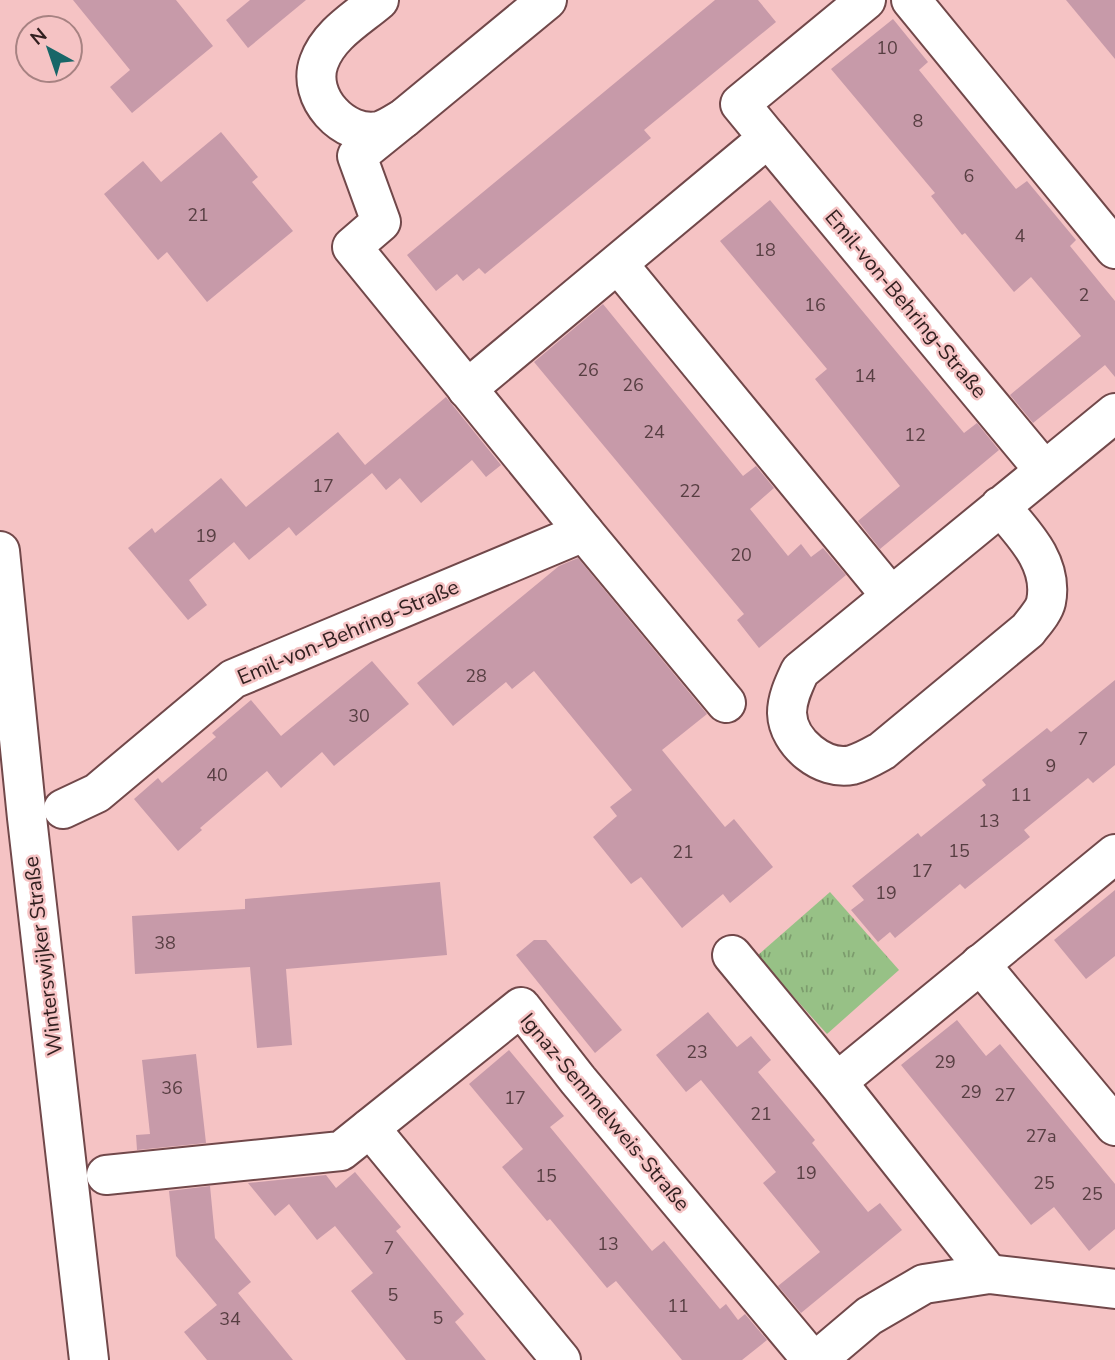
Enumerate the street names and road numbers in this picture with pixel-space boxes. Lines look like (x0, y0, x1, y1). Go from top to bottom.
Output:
street label: Emil-von-Behring-Straße (819, 204, 993, 404)
street label: Emil-von-Behring-Straße (233, 573, 463, 691)
street label: Winterswijker Straße (17, 855, 69, 1057)
street label: Ignaz-Semmelweis-Straße (514, 1007, 696, 1217)

